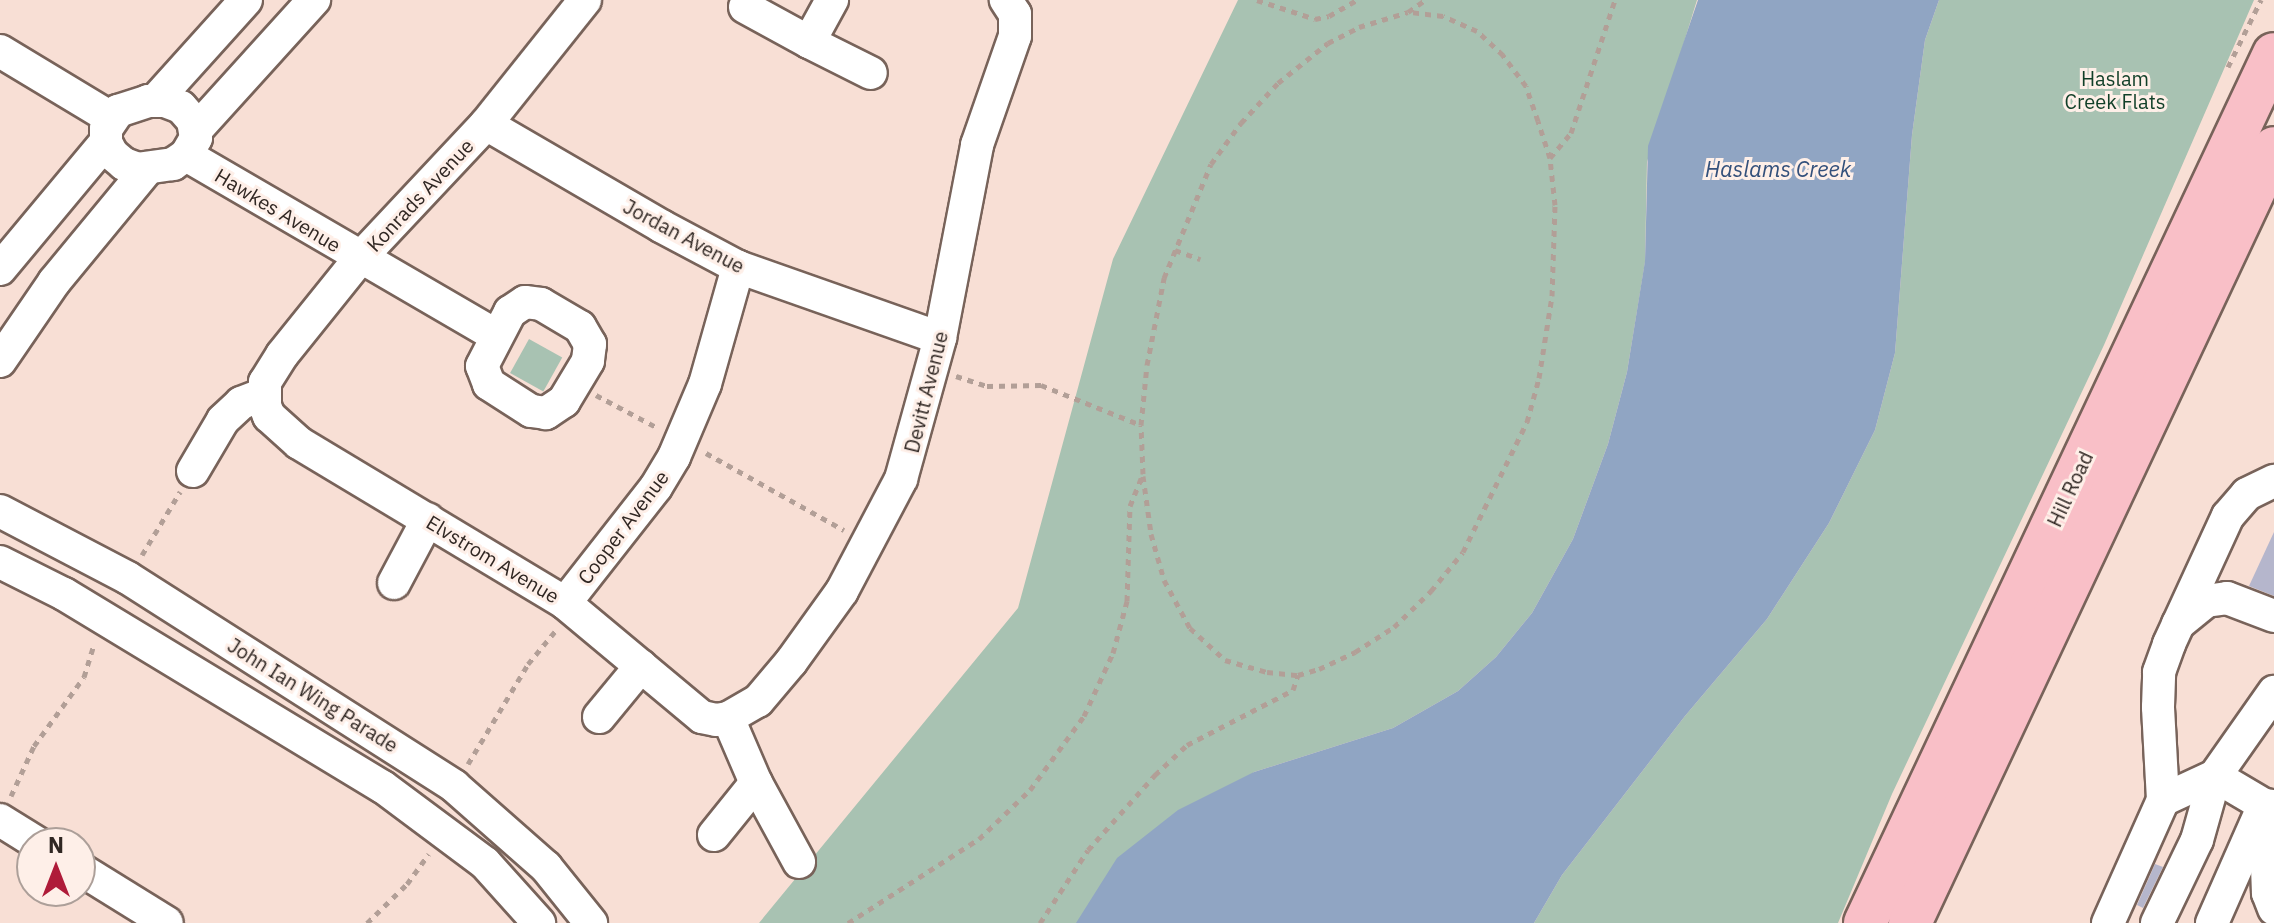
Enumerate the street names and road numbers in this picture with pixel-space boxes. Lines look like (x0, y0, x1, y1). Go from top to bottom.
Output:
street label: Konrads Avenue (362, 134, 478, 256)
street label: Hawkes Avenue (211, 163, 345, 257)
street label: Jordan Avenue (619, 194, 749, 278)
street label: Devitt Avenue (899, 329, 953, 455)
street label: Hill Road (2042, 447, 2098, 531)
street label: Cooper Avenue (572, 465, 674, 589)
street label: Elvstrom Avenue (422, 510, 564, 608)
street label: John Ian Wing Parade (223, 633, 403, 757)

